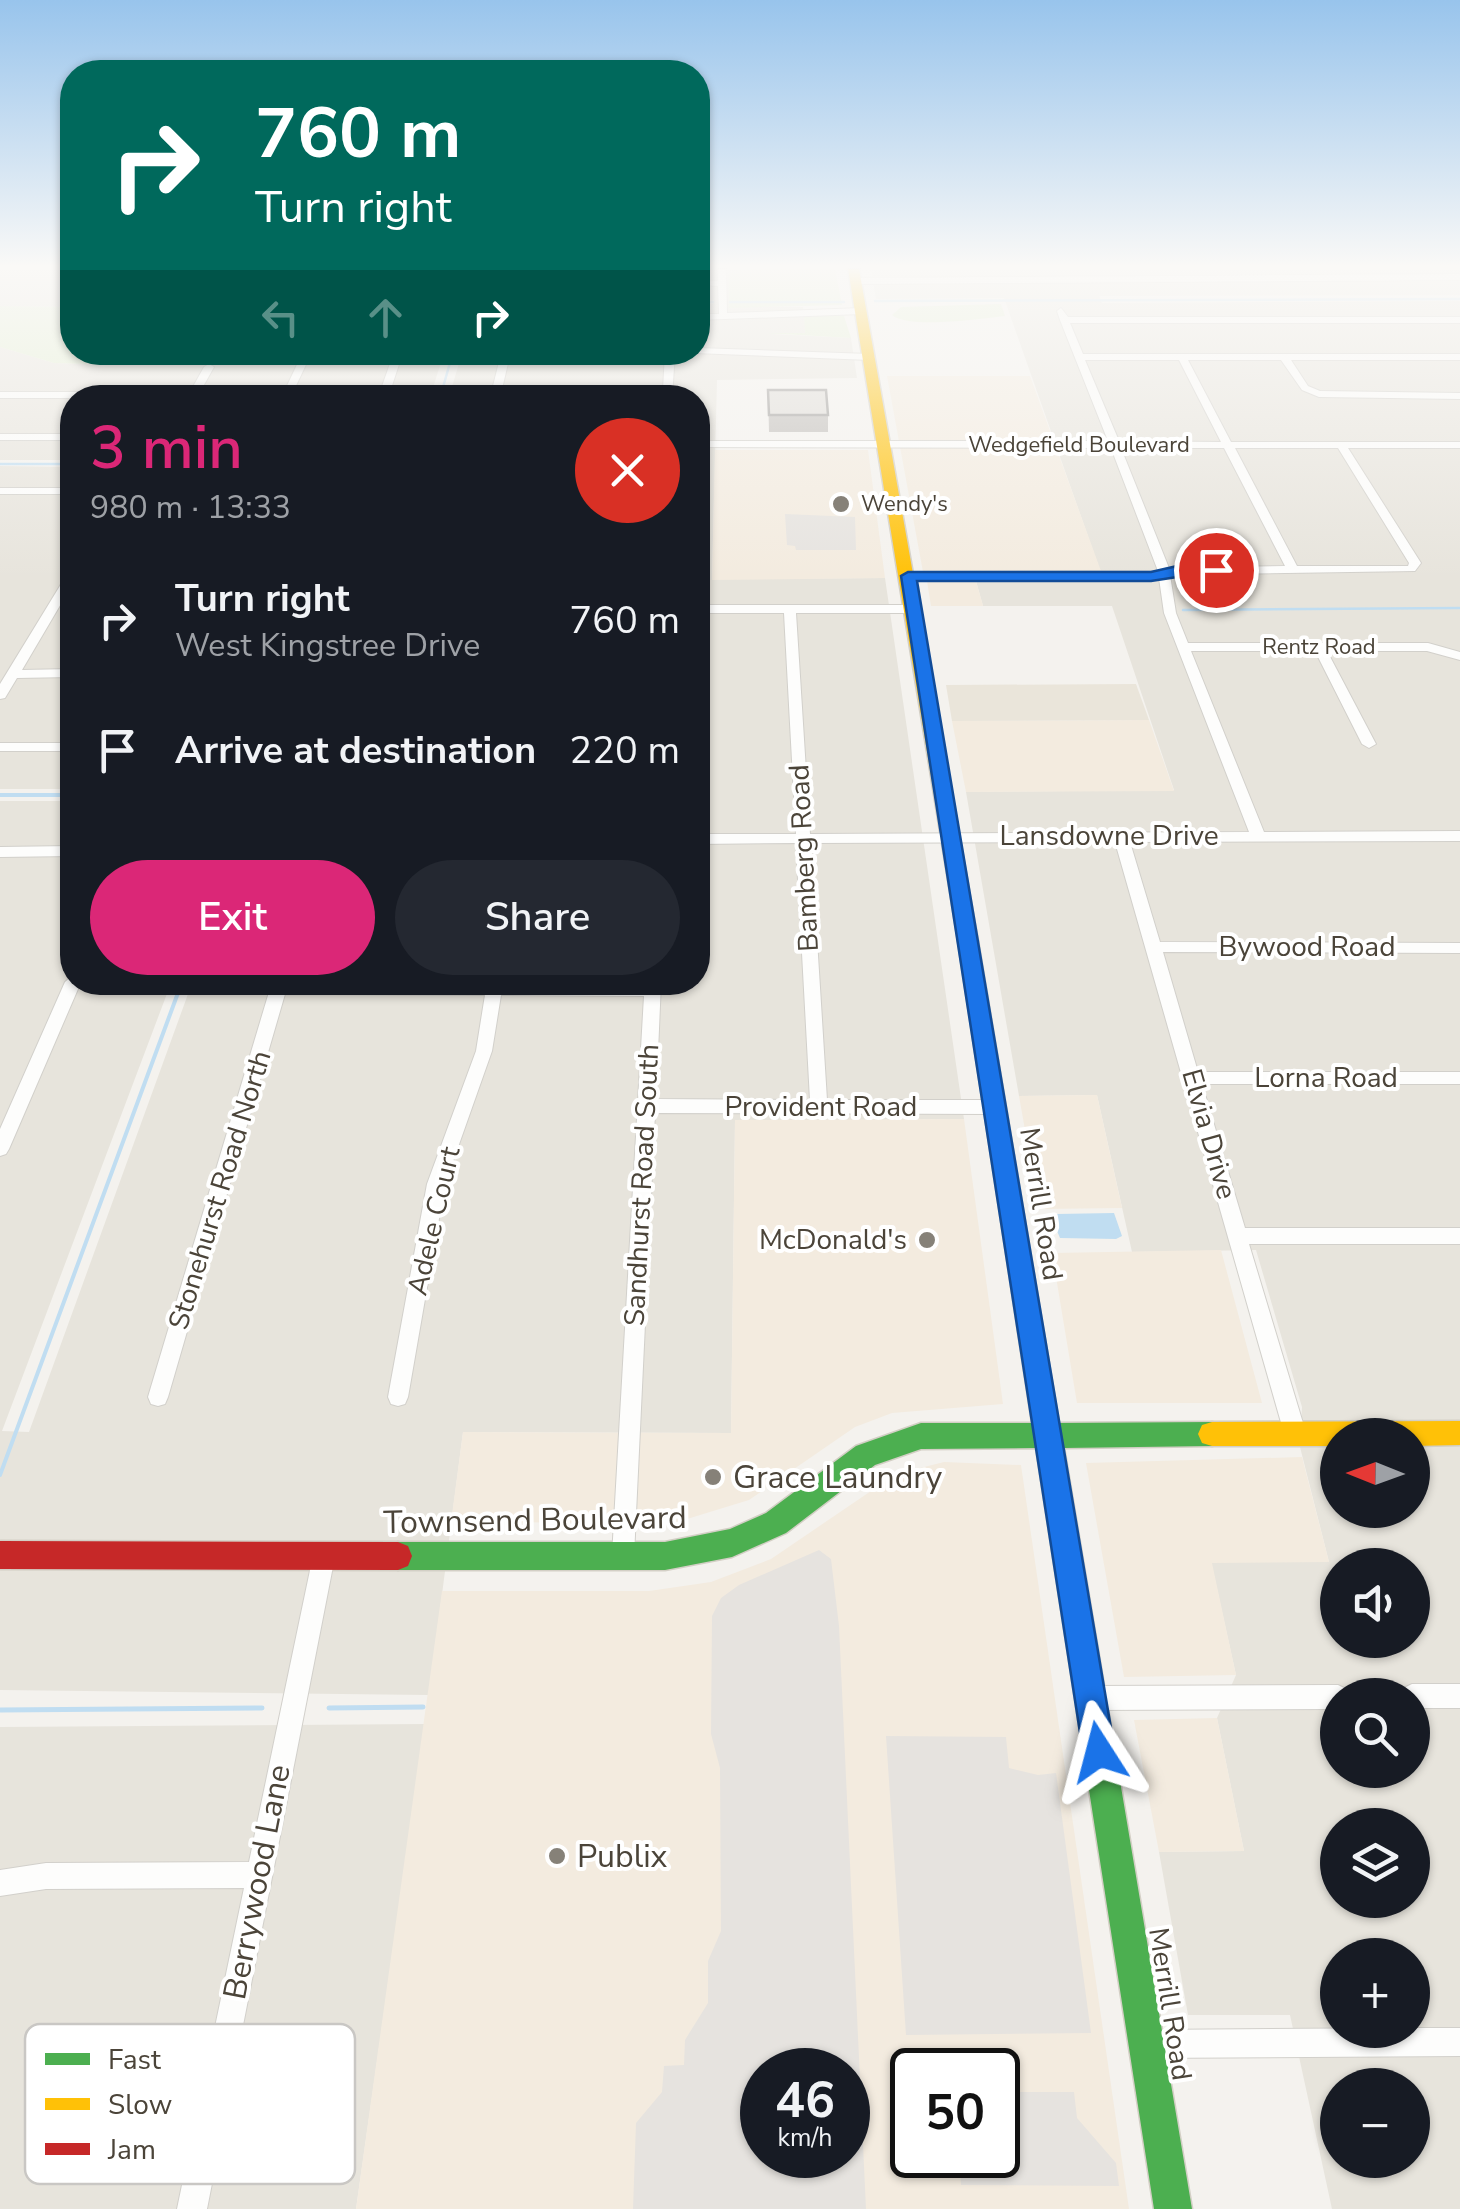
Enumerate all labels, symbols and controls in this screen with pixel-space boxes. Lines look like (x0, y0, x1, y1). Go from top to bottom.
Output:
text: 760 m (255, 86, 461, 182)
icon: right (90, 100, 220, 230)
text: Turn right (255, 177, 452, 238)
icon: left (253, 290, 308, 345)
icon: ahead (358, 290, 413, 345)
icon: right (463, 290, 518, 345)
text: 3 min (90, 407, 243, 489)
button: close (575, 418, 680, 523)
street label: Wedgefield Boulevard (968, 430, 1190, 460)
text: 980 m · 13:33 (90, 486, 291, 529)
place label: Wendy's (861, 489, 948, 519)
marker: Wendy's (830, 493, 852, 515)
pin (1174, 528, 1259, 613)
icon: arrive (1189, 543, 1244, 598)
text: Turn right (175, 573, 350, 624)
icon: right (90, 593, 145, 648)
text: 760 m (569, 595, 680, 646)
text: West Kingstree Drive (175, 624, 480, 667)
street label: Rentz Road (1262, 632, 1376, 662)
icon: arrive (90, 723, 145, 778)
text: Arrive at destination (175, 725, 536, 776)
text: 220 m (569, 725, 680, 776)
street label: Bamberg Road (780, 763, 828, 953)
street label: Lansdowne Drive (999, 817, 1219, 855)
button: Exit (90, 860, 375, 975)
button: Share (395, 860, 680, 975)
street label: Bywood Road (1219, 928, 1396, 966)
street label: Sandhurst Road South (616, 1043, 668, 1327)
street label: Stonehurst Road North (159, 1046, 281, 1334)
street label: Lorna Road (1254, 1059, 1398, 1097)
street label: Elvia Drive (1172, 1065, 1246, 1203)
street label: Provident Road (725, 1088, 917, 1126)
street label: Merrill Road (1010, 1125, 1072, 1283)
street label: Adele Court (398, 1143, 470, 1299)
place label: McDonald's (759, 1221, 907, 1259)
marker: McDonald's (916, 1229, 938, 1251)
north arrow (1320, 1418, 1430, 1528)
map controls (1320, 1418, 1430, 2178)
place label: Grace Laundry (733, 1456, 943, 1499)
marker: Grace Laundry (702, 1466, 724, 1488)
street label: Townsend Boulevard (383, 1496, 687, 1544)
button: sound (1320, 1548, 1430, 1658)
button: search (1320, 1678, 1430, 1788)
position arrow (1047, 1700, 1151, 1804)
street label: Berrywood Lane (213, 1761, 301, 2003)
button: layers (1320, 1808, 1430, 1918)
place label: Publix (577, 1835, 668, 1878)
marker: Publix (546, 1845, 568, 1867)
street label: Merrill Road (1139, 1925, 1201, 2083)
button: + (1320, 1938, 1430, 2048)
legend (25, 2024, 355, 2184)
text: Fast (108, 2041, 161, 2079)
speed limit sign: 50 (890, 2048, 1020, 2178)
text: 46 (775, 2066, 835, 2135)
button: − (1320, 2068, 1430, 2178)
text: Slow (108, 2086, 172, 2124)
text: km/h (777, 2121, 833, 2155)
text: Jam (107, 2131, 156, 2169)

